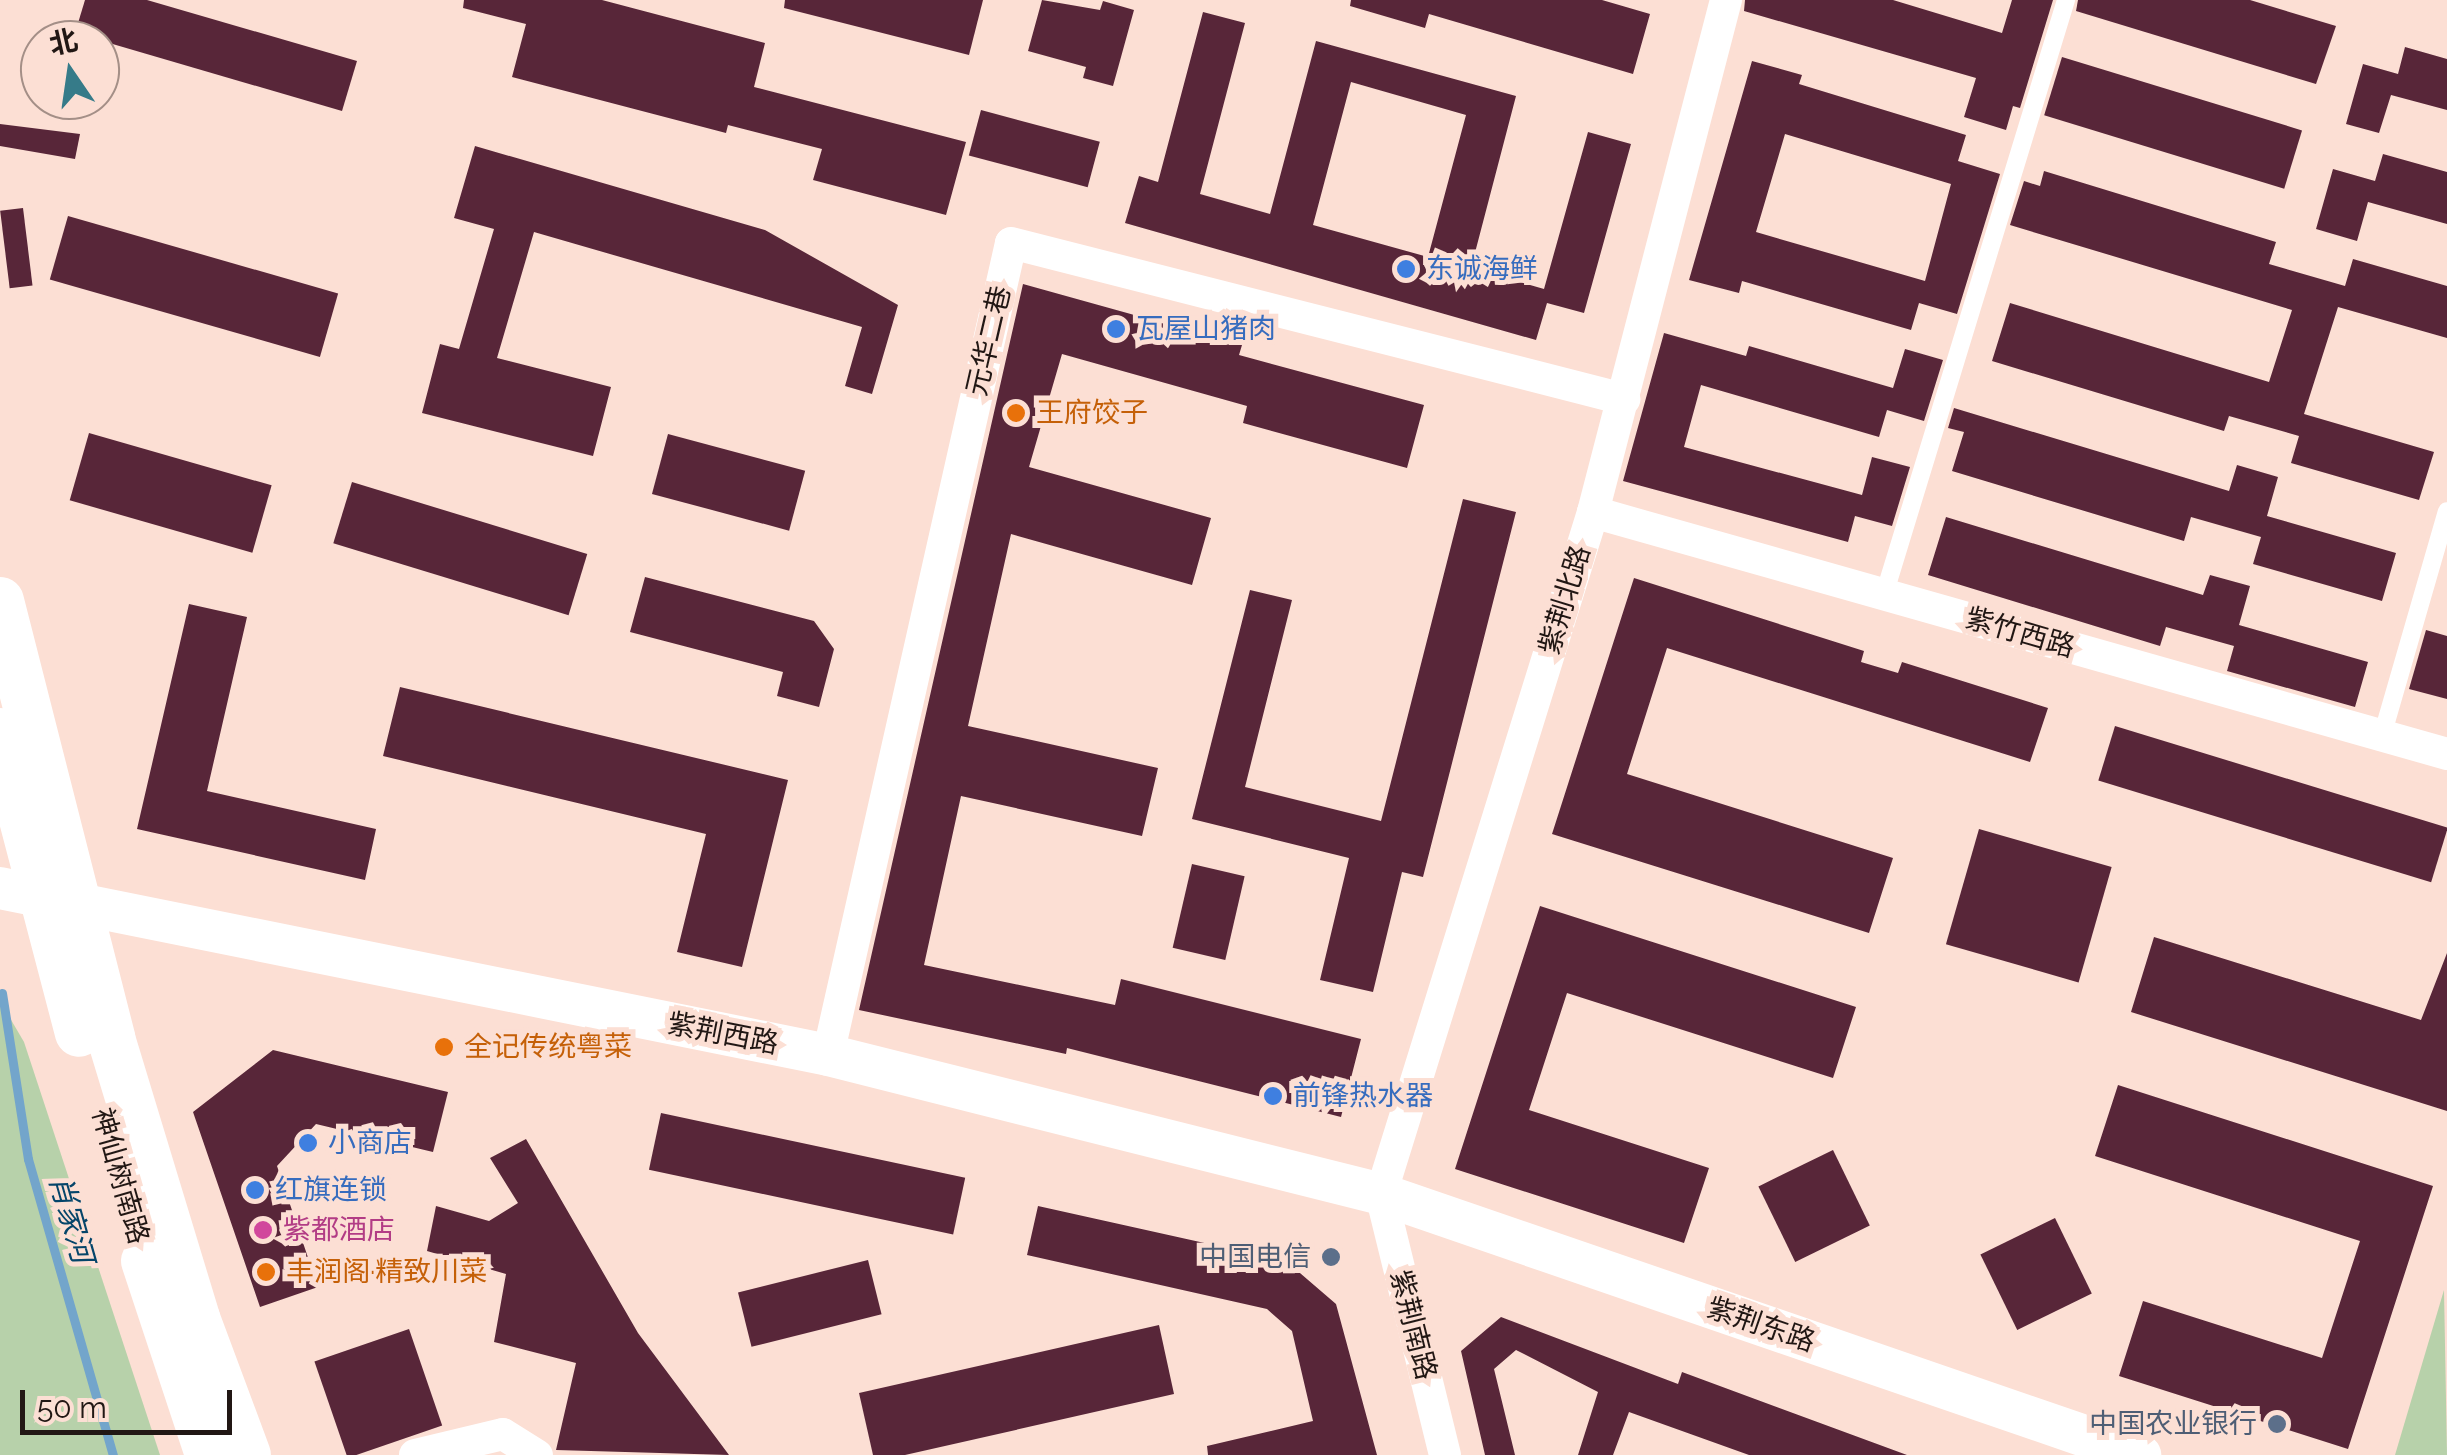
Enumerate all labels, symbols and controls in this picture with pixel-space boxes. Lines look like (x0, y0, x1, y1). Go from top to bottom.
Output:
north arrow (20, 20, 120, 120)
text: 北 (46, 23, 81, 61)
place label: 东诚海鲜 (1426, 252, 1538, 286)
marker: 东诚海鲜 (1395, 258, 1417, 280)
street label: 元华二巷 (960, 283, 1018, 399)
place label: 瓦屋山猪肉 (1136, 312, 1276, 346)
marker: 瓦屋山猪肉 (1105, 318, 1127, 340)
place label: 王府饺子 (1036, 396, 1148, 430)
marker: 王府饺子 (1005, 402, 1027, 424)
street label: 紫荆北路 (1533, 542, 1597, 658)
street label: 紫竹西路 (1962, 601, 2078, 665)
street label: 紫荆西路 (665, 1007, 781, 1061)
place label: 全记传统粤菜 (464, 1030, 632, 1064)
marker: 全记传统粤菜 (433, 1036, 455, 1058)
place label: 前锋热水器 (1293, 1079, 1433, 1113)
marker: 前锋热水器 (1262, 1085, 1284, 1107)
street label: 神仙树南路 (85, 1104, 155, 1248)
place label: 小商店 (328, 1126, 412, 1160)
marker: 小商店 (297, 1132, 319, 1154)
water label: 肖家河 (41, 1171, 101, 1267)
place label: 红旗连锁 (275, 1173, 387, 1207)
marker: 红旗连锁 (244, 1179, 266, 1201)
place label: 紫都酒店 (283, 1213, 395, 1247)
marker: 紫都酒店 (252, 1219, 274, 1241)
place label: 中国电信 (1199, 1240, 1311, 1274)
marker: 中国电信 (1320, 1246, 1342, 1268)
place label: 丰润阁·精致川菜 (286, 1255, 487, 1289)
marker: 丰润阁·精致川菜 (255, 1261, 277, 1283)
street label: 紫荆南路 (1383, 1267, 1443, 1383)
street label: 紫荆东路 (1703, 1291, 1819, 1359)
scale bar (25, 1370, 238, 1432)
text: 50 m (37, 1390, 107, 1425)
place label: 中国农业银行 (2089, 1407, 2257, 1441)
marker: 中国农业银行 (2266, 1413, 2288, 1435)

